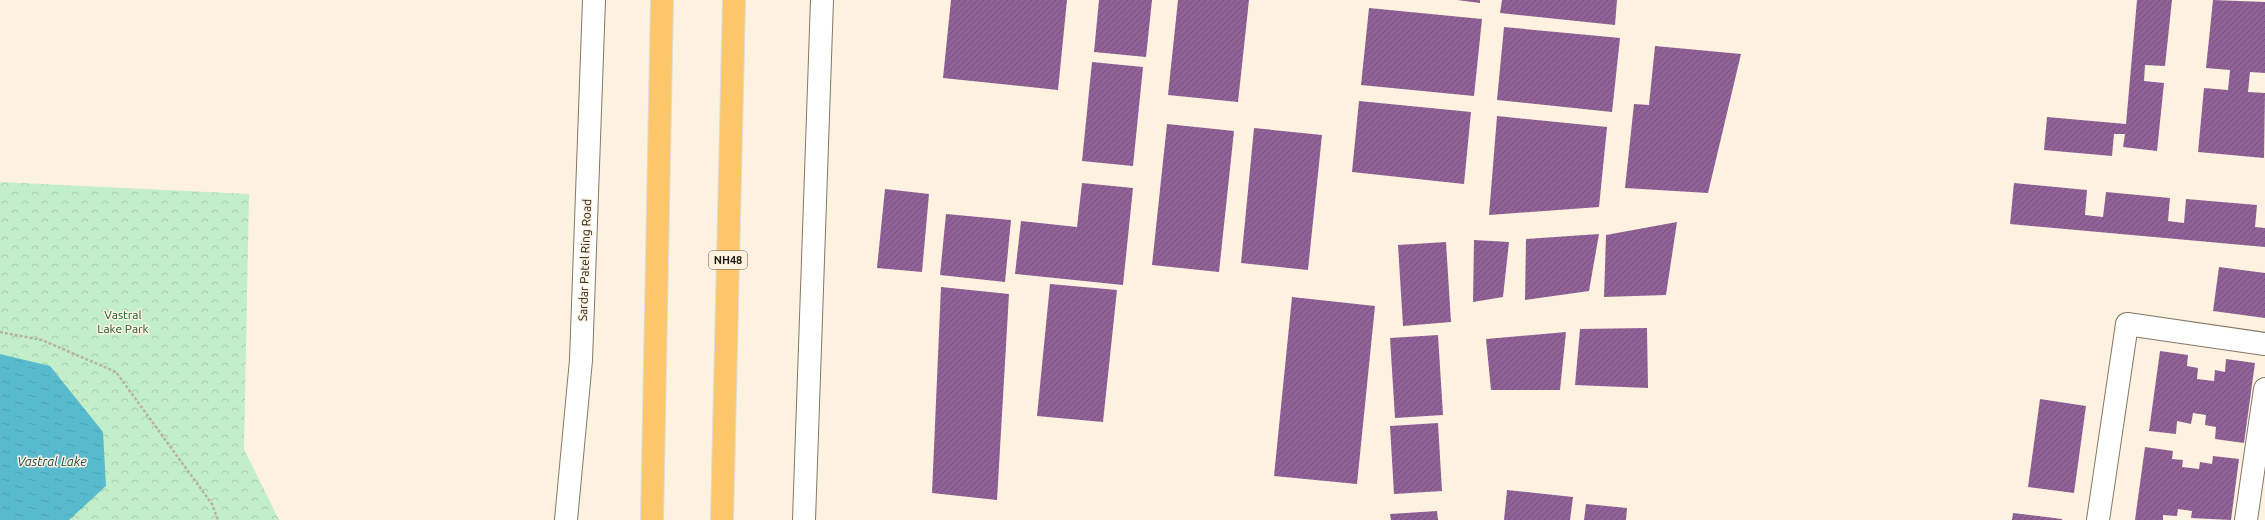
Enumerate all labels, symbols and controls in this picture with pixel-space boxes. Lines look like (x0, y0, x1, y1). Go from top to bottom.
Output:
street label: Sardar Patel Ring Road (576, 199, 593, 321)
road number: NH48 (709, 251, 747, 269)
park label: Vastral Lake Park (97, 308, 149, 335)
water label: Vastral Lake (17, 454, 87, 468)

